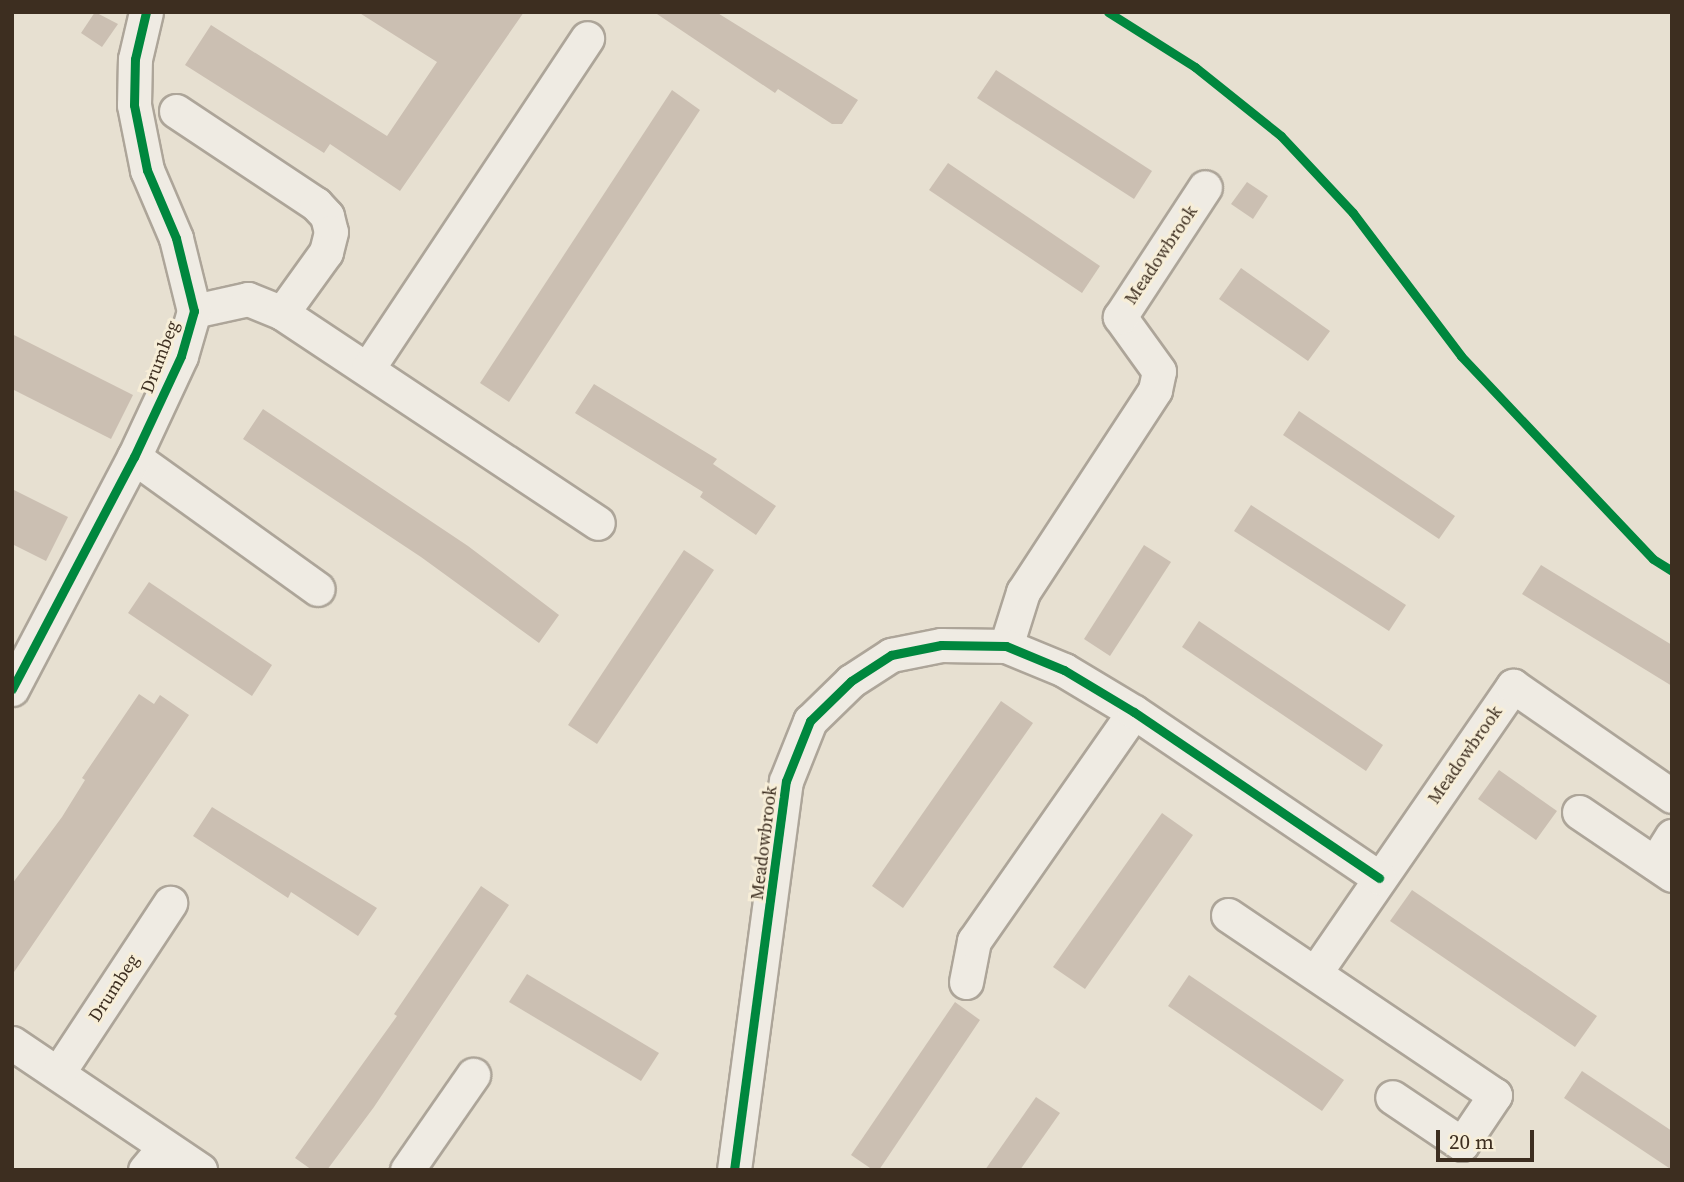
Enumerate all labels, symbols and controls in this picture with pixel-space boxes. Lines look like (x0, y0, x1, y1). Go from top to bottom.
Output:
street label: Meadowbrook (1120, 201, 1202, 309)
street label: Drumbeg (136, 318, 184, 396)
street label: Meadowbrook (1423, 702, 1507, 808)
street label: Meadowbrook (746, 785, 782, 901)
street label: Drumbeg (84, 950, 144, 1026)
scale bar (1439, 1116, 1537, 1160)
text: 20 m (1449, 1127, 1494, 1156)

